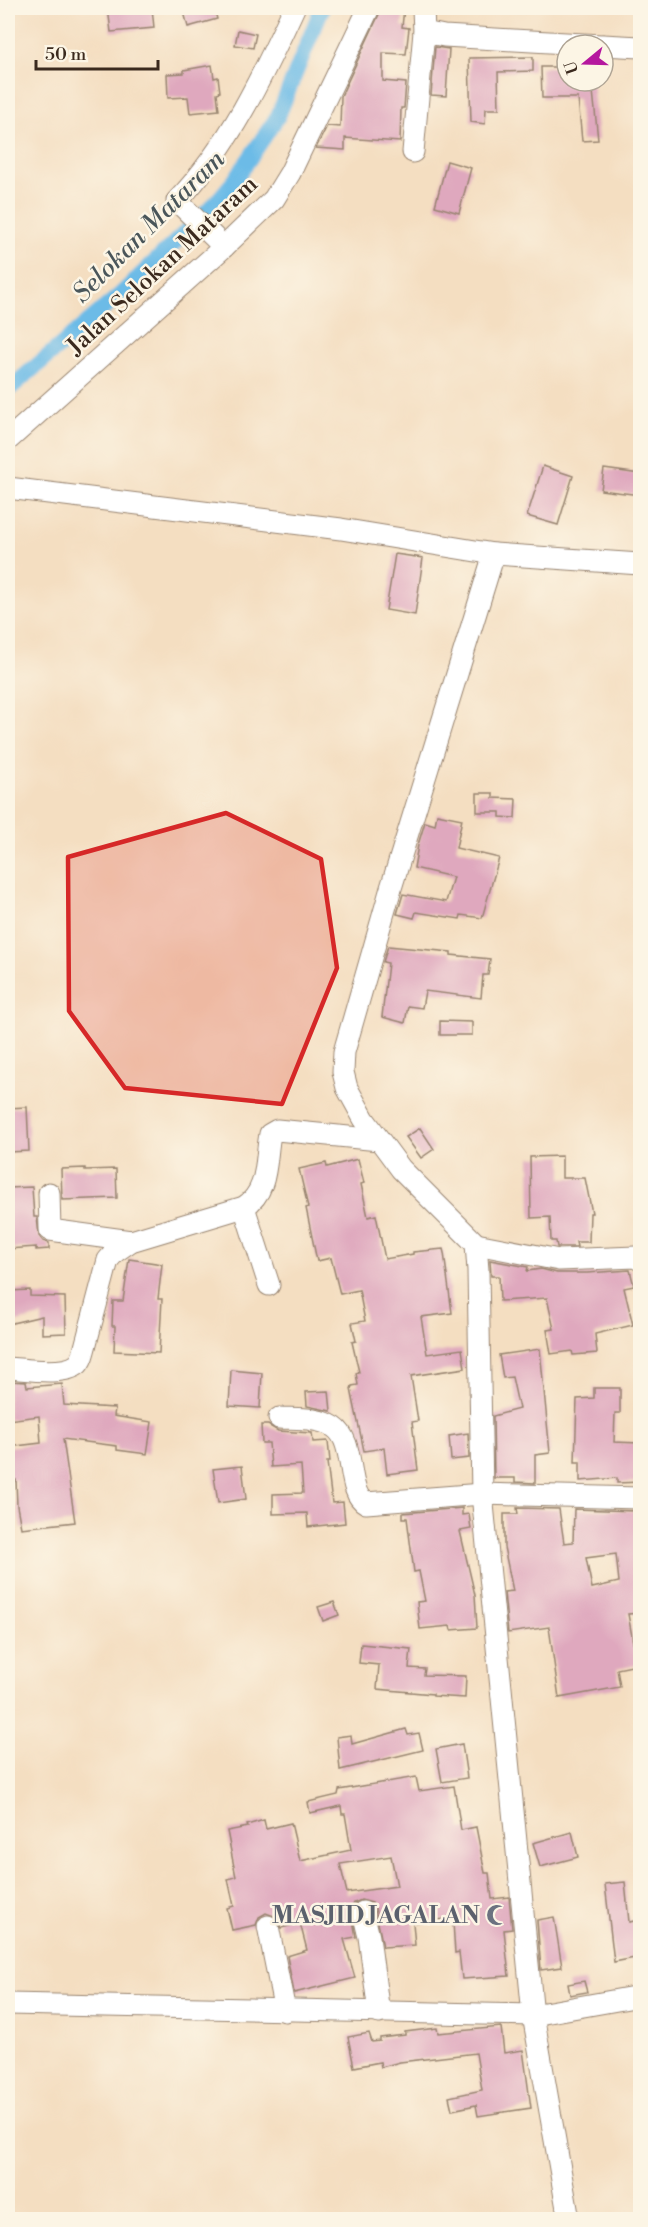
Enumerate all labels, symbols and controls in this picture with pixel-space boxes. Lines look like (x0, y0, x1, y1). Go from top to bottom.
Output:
scale bar (36, 33, 158, 71)
north arrow (555, 33, 615, 93)
text: 50 m (45, 43, 87, 66)
text: U (560, 58, 583, 77)
water label: Selokan Mataram (66, 143, 232, 310)
street label: Jalan Selokan Mataram (60, 170, 264, 363)
place label: MASJID JAGALAN (272, 1901, 480, 1931)
mosque icon: MASJID JAGALAN (485, 1903, 509, 1927)

